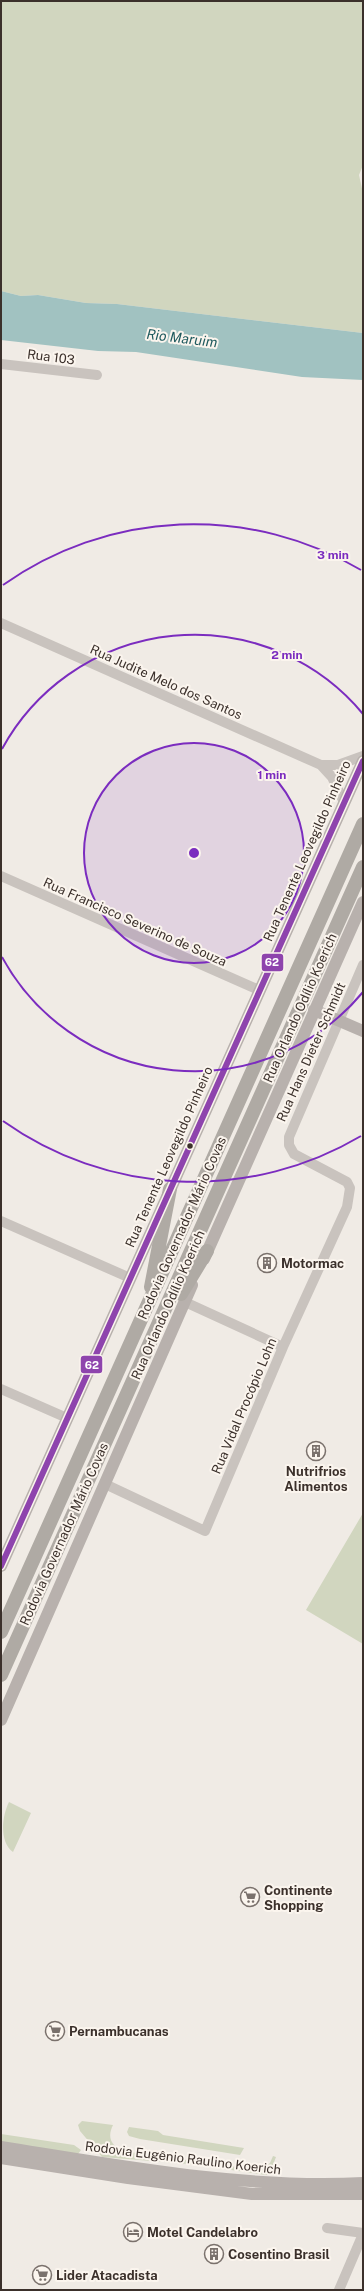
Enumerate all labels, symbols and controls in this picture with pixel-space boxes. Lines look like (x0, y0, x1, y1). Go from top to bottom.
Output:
water label: Rio Maruim (146, 326, 218, 350)
street label: Rua 103 (26, 347, 76, 367)
text: 3 min (317, 548, 349, 562)
street label: Rua Judite Melo dos Santos (88, 642, 244, 722)
text: 2 min (271, 648, 303, 662)
street label: Rua Tenente Leovegildo Pinheiro (260, 758, 354, 944)
text: 1 min (258, 768, 286, 782)
centre of rings (187, 846, 201, 860)
street label: Rua Francisco Severino de Souza (41, 875, 229, 969)
street label: Rua Orlando Odílio Koerich (260, 931, 340, 1085)
line badge: 62 (261, 953, 284, 972)
text: 62 (265, 956, 279, 968)
street label: Rua Hans Dieter Schmidt (273, 980, 349, 1124)
street label: Rua Tenente Leovegildo Pinheiro (122, 1064, 216, 1250)
street label: Rodovia Governador Mário Covas (135, 1134, 229, 1322)
unlabelled marker (185, 1141, 195, 1151)
street label: Rua Orlando Odílio Koerich (128, 1228, 208, 1382)
building icon: Motormac (256, 1252, 278, 1274)
place label: Motormac (281, 1256, 344, 1271)
street label: Rua Vidal Procópio Lohn (209, 1336, 279, 1476)
line badge: 62 (80, 1355, 103, 1374)
text: 62 (85, 1359, 99, 1371)
street label: Rodovia Governador Mário Covas (17, 1440, 111, 1628)
building icon: Nutrifrios Alimentos (305, 1440, 327, 1462)
place label: Nutrifrios Alimentos (284, 1464, 348, 1494)
place label: Continente Shopping (264, 1883, 333, 1913)
supermarket icon: Continente Shopping (239, 1886, 261, 1908)
supermarket icon: Pernambucanas (44, 2020, 66, 2042)
place label: Pernambucanas (69, 2024, 169, 2039)
street label: Rodovia Eugênio Raulino Koerich (84, 2139, 282, 2177)
hotel icon: Motel Candelabro (122, 2221, 144, 2243)
place label: Motel Candelabro (147, 2225, 258, 2240)
building icon: Cosentino Brasil (203, 2243, 225, 2265)
place label: Cosentino Brasil (228, 2247, 330, 2262)
supermarket icon: Lider Atacadista (31, 2264, 53, 2286)
place label: Lider Atacadista (56, 2268, 158, 2283)

